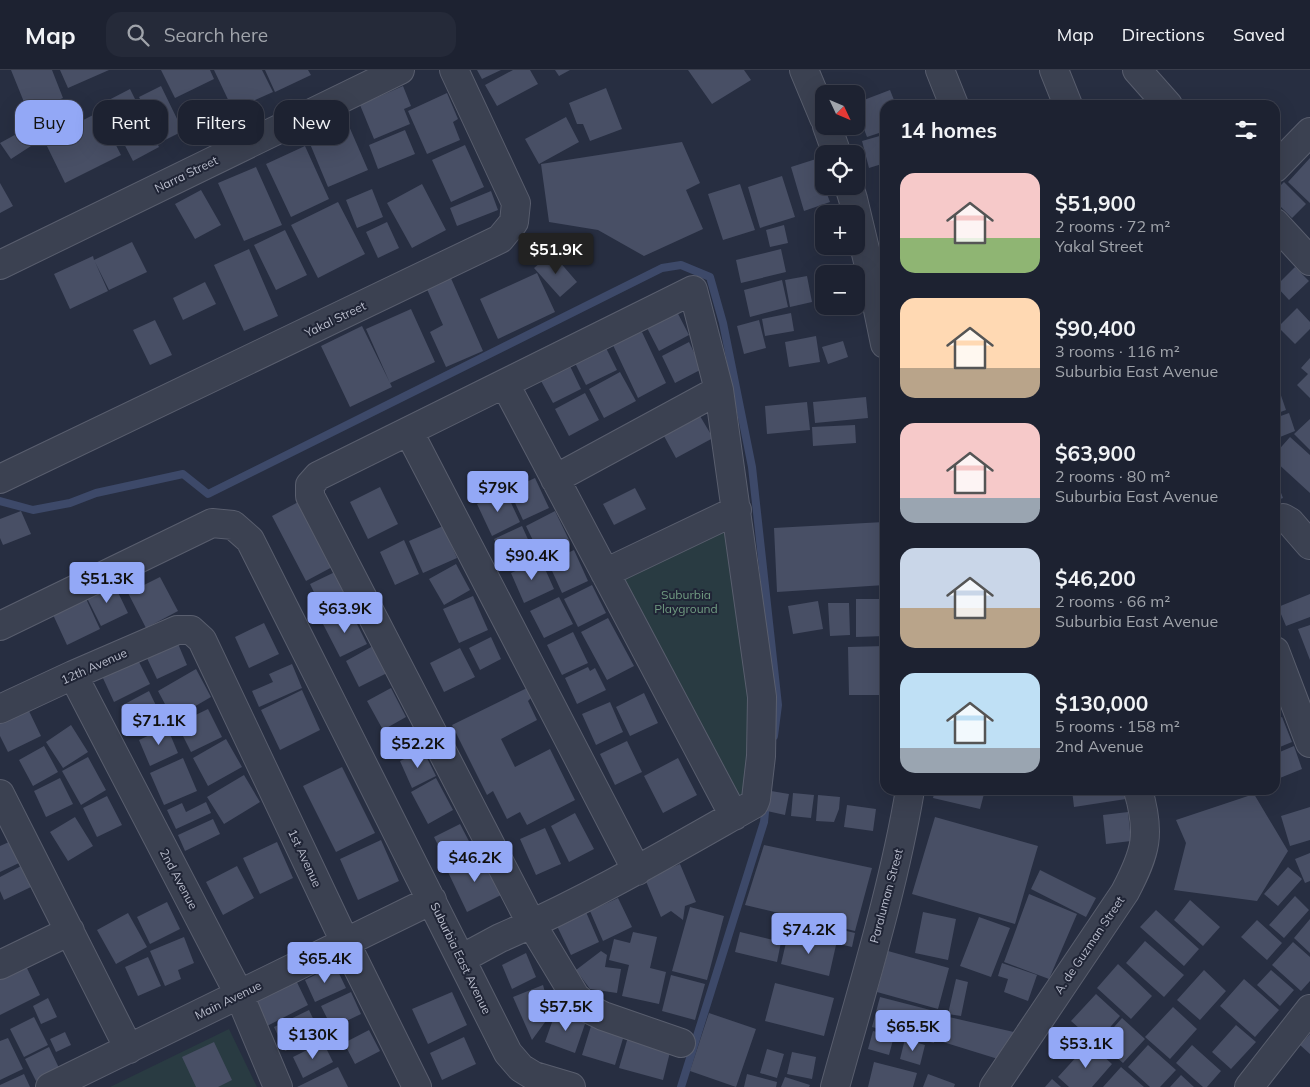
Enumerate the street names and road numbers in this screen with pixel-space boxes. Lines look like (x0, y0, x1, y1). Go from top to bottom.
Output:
street label: Narra Street (152, 152, 220, 196)
street label: Yakal Street (301, 298, 368, 341)
street label: 12th Avenue (59, 645, 129, 687)
street label: 1st Avenue (285, 827, 325, 889)
street label: 2nd Avenue (157, 846, 201, 912)
street label: Paraluman Street (866, 847, 906, 945)
street label: A. de Guzman Street (1051, 893, 1127, 997)
street label: Suburbia East Avenue (427, 900, 495, 1016)
street label: Main Avenue (192, 977, 264, 1023)

